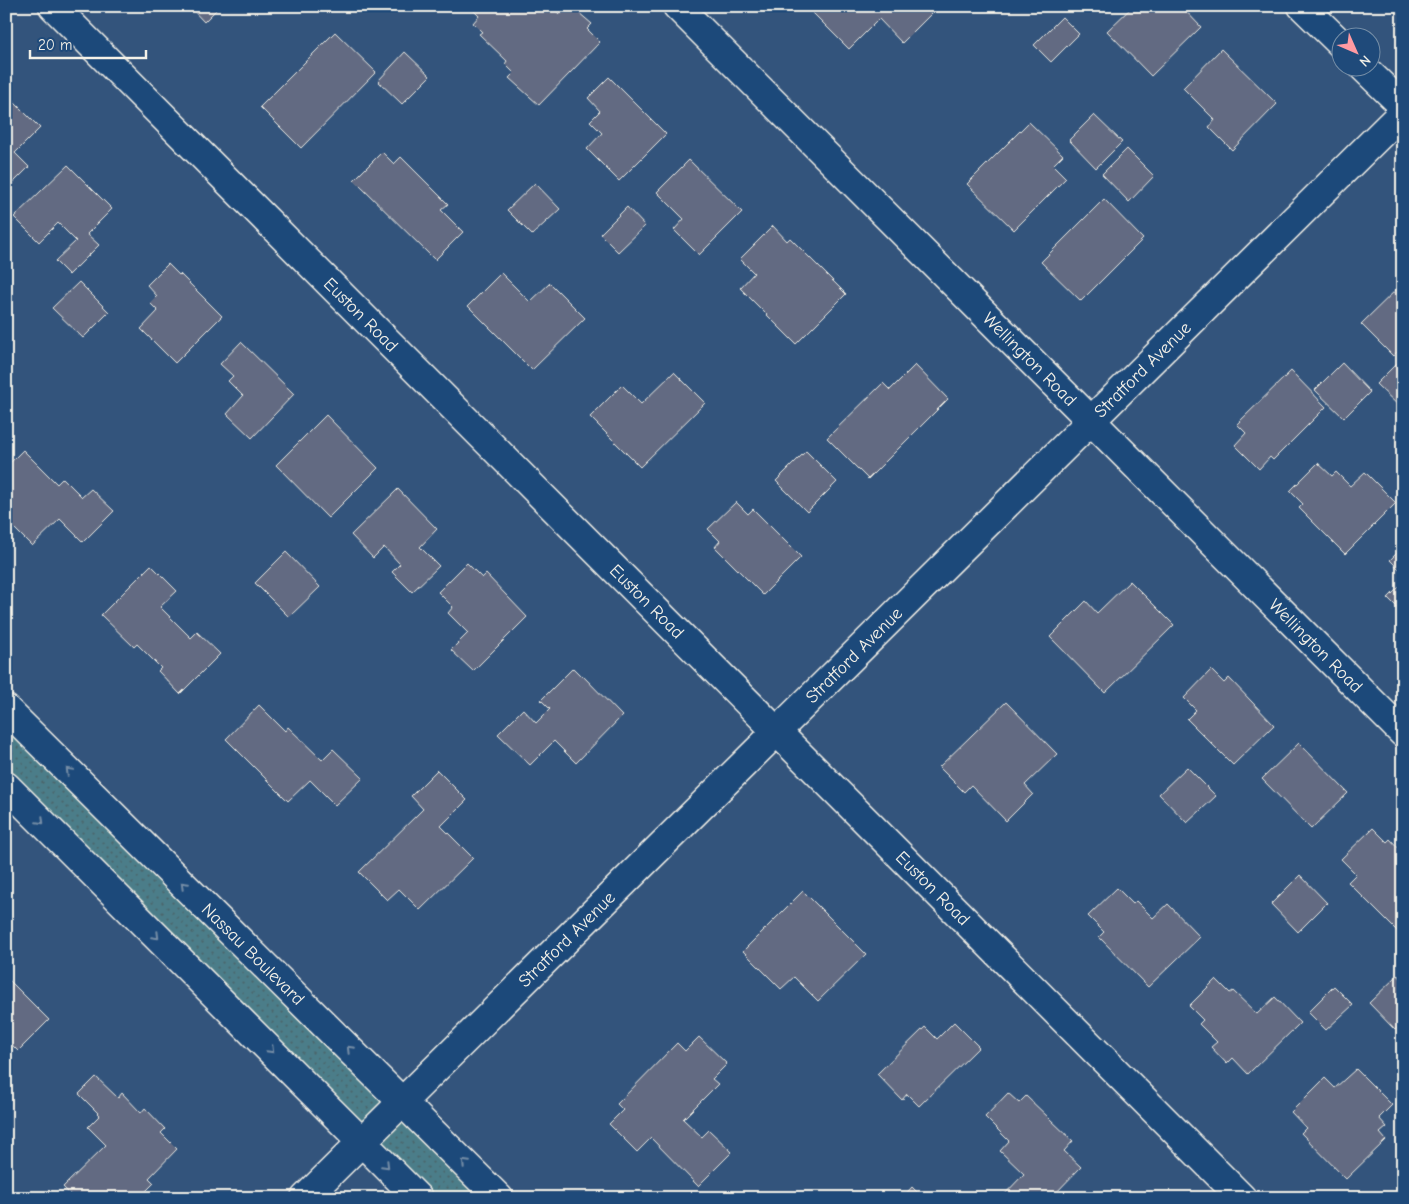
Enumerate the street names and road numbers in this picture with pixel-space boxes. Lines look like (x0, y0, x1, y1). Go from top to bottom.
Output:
street label: Euston Road (319, 273, 402, 356)
street label: Wellington Road (978, 308, 1081, 410)
street label: Stratford Avenue (1090, 317, 1195, 422)
street label: Euston Road (605, 560, 688, 643)
street label: Wellington Road (1265, 594, 1367, 697)
street label: Stratford Avenue (801, 603, 907, 707)
street label: Euston Road (891, 847, 974, 930)
street label: Stratford Avenue (514, 887, 619, 992)
street label: Nassau Boulevard (197, 899, 309, 1009)

